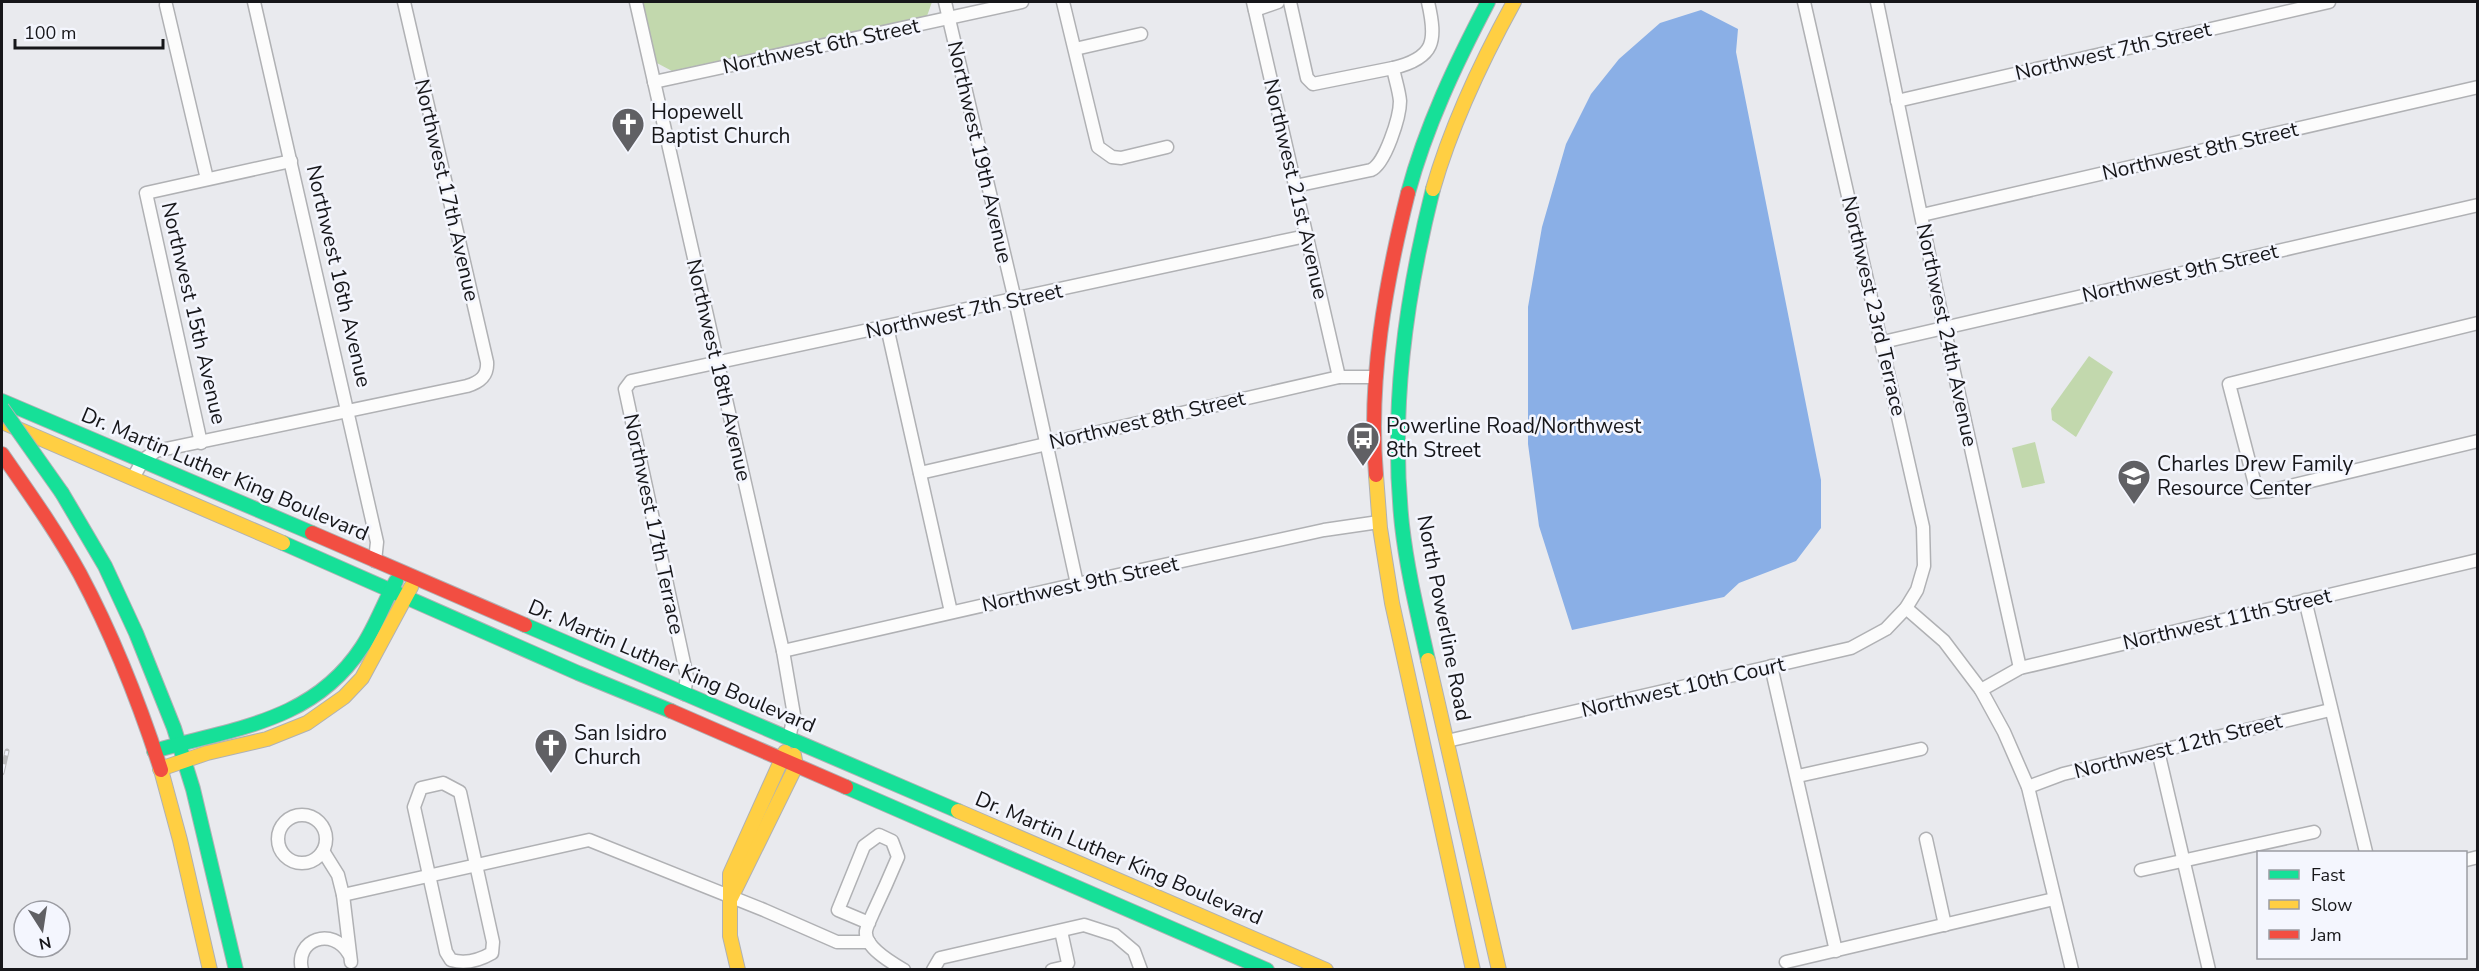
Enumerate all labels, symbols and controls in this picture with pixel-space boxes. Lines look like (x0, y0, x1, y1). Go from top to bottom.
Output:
street label: Northwest 6th Street (720, 11, 923, 81)
scale bar (15, 12, 164, 50)
street label: Northwest 7th Street (2012, 15, 2214, 87)
text: 100 m (24, 21, 76, 45)
street label: Northwest 19th Avenue (941, 38, 1019, 266)
street label: Northwest 17th Avenue (408, 76, 486, 304)
street label: Northwest 21st Avenue (1257, 76, 1335, 302)
place label: Hopewell Baptist Church (651, 98, 790, 150)
church icon: Hopewell Baptist Church (610, 106, 646, 153)
street label: Northwest 8th Street (2099, 115, 2301, 187)
street label: Northwest 16th Avenue (300, 162, 378, 390)
street label: Northwest 23rd Terrace (1835, 193, 1913, 419)
street label: Northwest 15th Avenue (155, 199, 233, 427)
street label: Northwest 24th Avenue (1910, 221, 1984, 449)
street label: Northwest 9th Street (2079, 237, 2281, 309)
street label: Northwest 18th Avenue (680, 256, 758, 484)
street label: Northwest 7th Street (863, 276, 1066, 346)
street label: Northwest 8th Street (1046, 384, 1248, 456)
street label: Dr. Martin Luther King Boulevard (77, 401, 373, 547)
street label: Northwest 17th Terrace (617, 411, 691, 637)
place label: Powerline Road/Northwest 8th Street (1386, 412, 1642, 464)
bus stop icon: Powerline Road/Northwest 8th Street (1345, 420, 1381, 467)
place label: Charles Drew Family Resource Center (2157, 450, 2354, 502)
school or university icon: Charles Drew Family Resource Center (2116, 458, 2152, 505)
street label: North Powerline Road (1410, 513, 1478, 723)
street label: Northwest 9th Street (979, 549, 1182, 619)
street label: Northwest 11th Street (2120, 581, 2335, 657)
street label: Dr. Martin Luther King Boulevard (524, 593, 820, 739)
street label: Northwest 10th Court (1578, 650, 1788, 724)
street label: Northwest 12th Street (2071, 706, 2285, 785)
place label: San Isidro Church (574, 719, 667, 771)
church icon: San Isidro Church (533, 727, 569, 774)
street label: Dr. Martin Luther King Boulevard (971, 785, 1267, 931)
legend (2257, 851, 2467, 959)
text: Fast (2311, 863, 2346, 887)
text: Slow (2311, 893, 2352, 917)
north arrow (12, 899, 72, 959)
text: Jam (2310, 923, 2342, 947)
text: N (37, 931, 53, 955)

